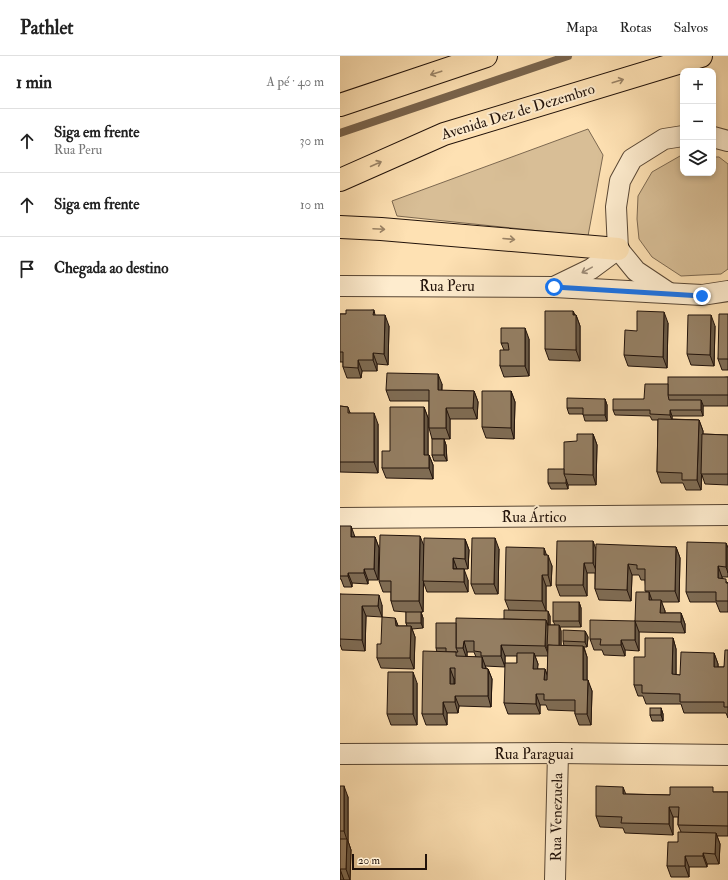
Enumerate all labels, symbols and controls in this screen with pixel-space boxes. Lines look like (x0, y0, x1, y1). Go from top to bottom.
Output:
text: Pathlet (20, 16, 74, 40)
text: Mapa (566, 19, 598, 36)
text: Rotas (620, 19, 651, 36)
text: Salvos (673, 19, 708, 36)
map controls (680, 68, 716, 176)
button: + (680, 68, 716, 104)
one-way arrow (431, 69, 443, 77)
text: 1 min (16, 72, 52, 93)
text: A pé · 40 m (266, 74, 324, 90)
one-way arrow (611, 77, 624, 84)
street label: Avenida Dez de Dezembro (438, 80, 597, 145)
button: − (680, 104, 716, 140)
text: Siga em frente (54, 123, 140, 142)
icon: ahead (16, 130, 38, 152)
text: 30 m (300, 133, 324, 149)
button: layers (680, 140, 716, 176)
text: Rua Peru (54, 142, 102, 158)
one-way arrow (369, 160, 381, 167)
icon: ahead (16, 194, 38, 216)
text: Siga em frente (54, 195, 140, 214)
text: 10 m (300, 197, 324, 213)
one-way arrow (372, 225, 385, 232)
one-way arrow (502, 236, 515, 243)
icon: arrive (16, 258, 38, 280)
text: Chegada ao destino (54, 259, 169, 278)
one-way arrow (581, 267, 593, 274)
street label: Rua Peru (419, 277, 475, 296)
route start (545, 278, 563, 296)
route end (693, 287, 711, 305)
street label: Rua Ártico (502, 506, 566, 527)
street label: Rua Paraguai (494, 745, 574, 764)
street label: Rua Venezuela (547, 772, 567, 861)
scale bar (352, 852, 427, 871)
text: 20 m (358, 854, 380, 867)

